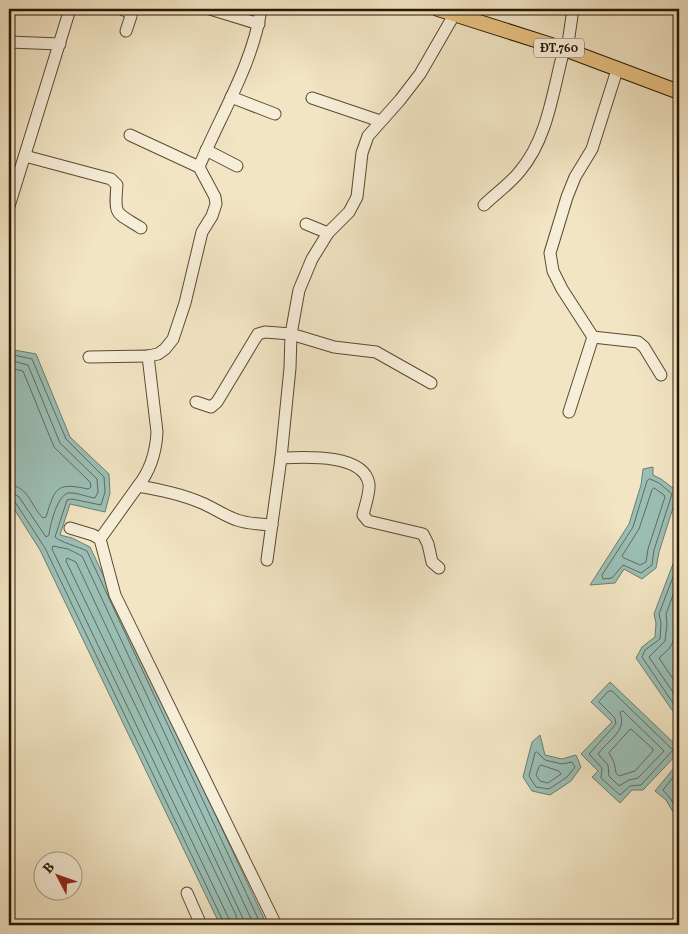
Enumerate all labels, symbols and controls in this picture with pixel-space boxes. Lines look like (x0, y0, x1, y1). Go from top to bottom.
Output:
road number: ĐT.760 (534, 38, 584, 58)
north arrow (32, 852, 82, 902)
text: B (39, 859, 60, 878)

